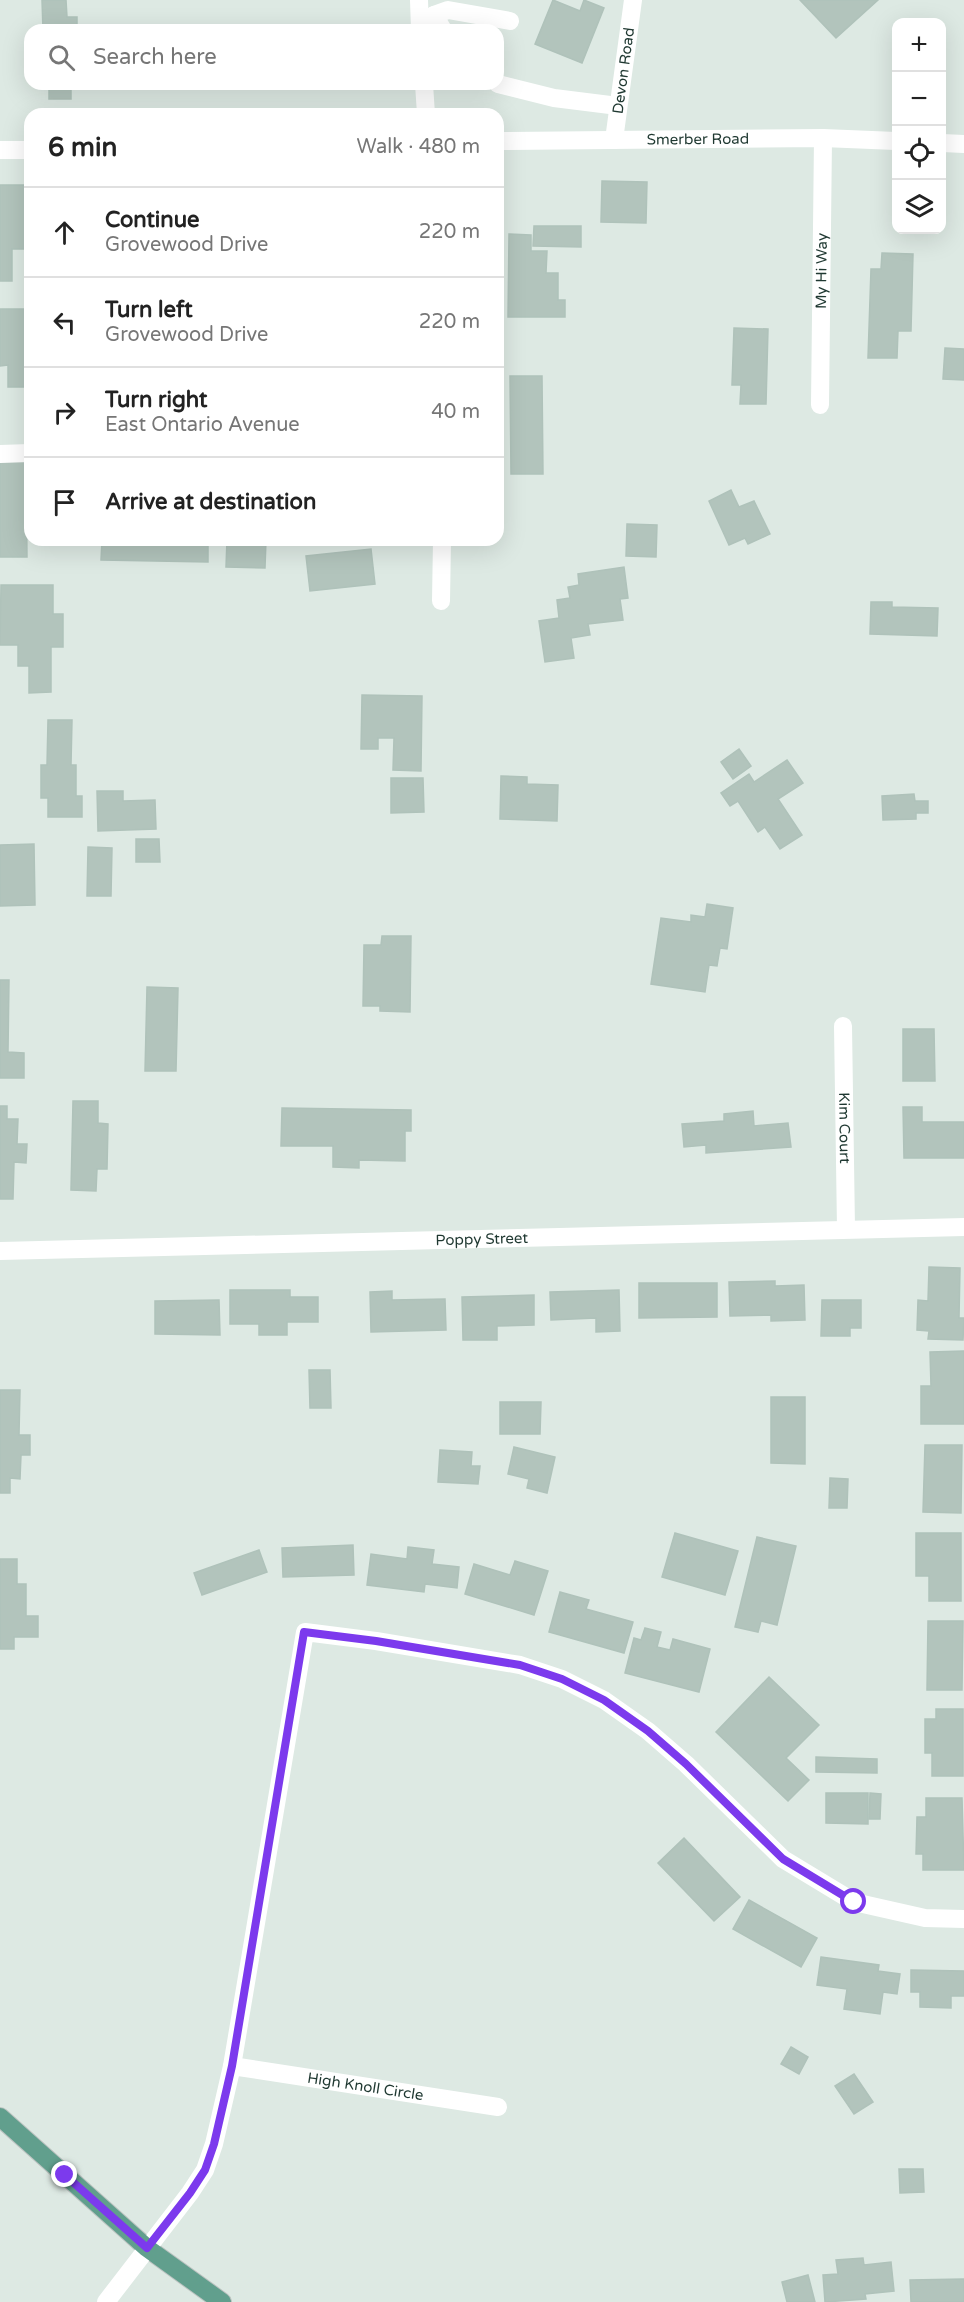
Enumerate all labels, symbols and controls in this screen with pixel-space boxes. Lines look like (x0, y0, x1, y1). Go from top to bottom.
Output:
map controls (892, 18, 946, 234)
button: + (892, 18, 946, 72)
search box (24, 24, 504, 90)
street label: Devon Road (609, 26, 638, 115)
icon: search (45, 41, 78, 74)
text: Search here (93, 44, 217, 70)
button: − (892, 72, 946, 126)
button: locate (892, 126, 946, 180)
street label: Smerber Road (647, 130, 749, 149)
text: 6 min (48, 132, 117, 163)
text: Walk · 480 m (357, 135, 480, 159)
button: layers (892, 180, 946, 234)
text: Continue (105, 207, 200, 233)
icon: ahead (48, 216, 81, 249)
text: 220 m (419, 220, 480, 244)
text: Grovewood Drive (105, 233, 268, 257)
street label: My Hi Way (812, 233, 831, 309)
text: Turn left (105, 297, 193, 323)
icon: left (48, 306, 81, 339)
text: 220 m (419, 310, 480, 334)
text: Grovewood Drive (105, 323, 268, 347)
text: Turn right (105, 387, 207, 413)
icon: right (48, 396, 81, 429)
text: 40 m (431, 400, 480, 424)
text: East Ontario Avenue (105, 413, 300, 437)
icon: arrive (48, 486, 81, 519)
text: Arrive at destination (105, 489, 316, 515)
street label: Kim Court (835, 1092, 854, 1164)
street label: Poppy Street (435, 1229, 529, 1249)
route start (840, 1888, 866, 1914)
street label: High Knoll Circle (306, 2069, 425, 2104)
route end (51, 2161, 77, 2187)

